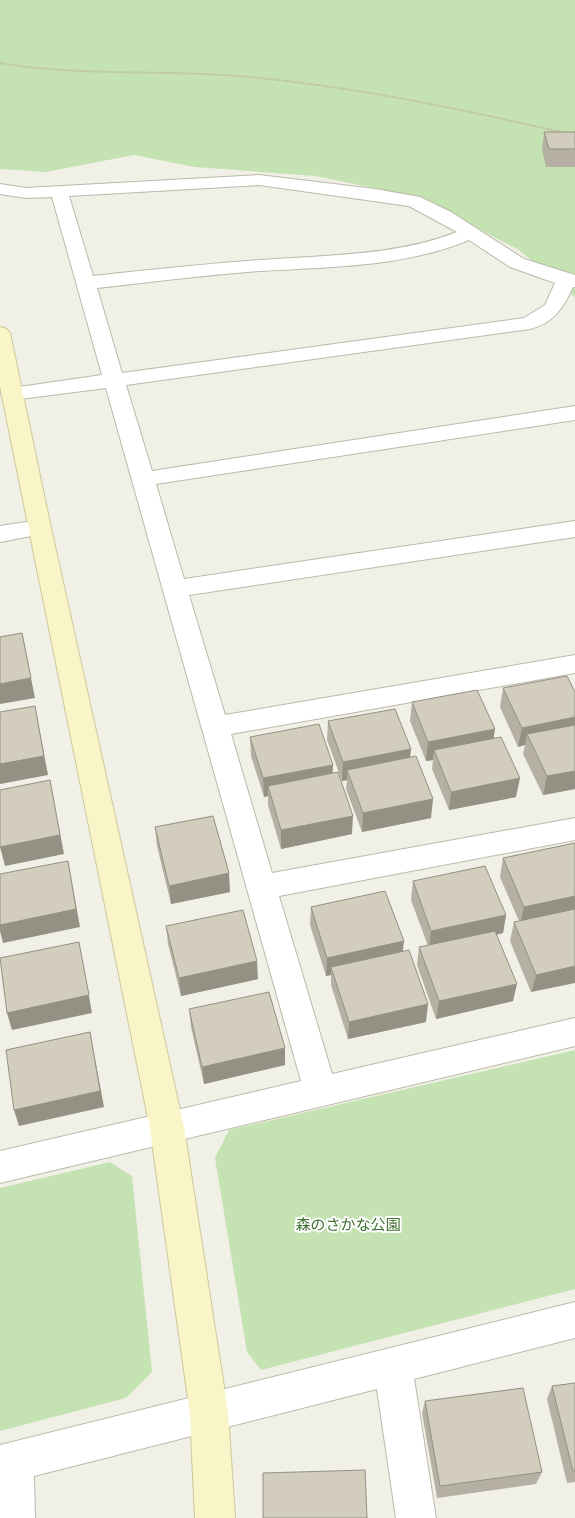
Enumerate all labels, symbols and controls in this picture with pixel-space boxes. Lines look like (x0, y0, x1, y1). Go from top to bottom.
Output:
park label: 森のさかな公園 (295, 1216, 401, 1234)

